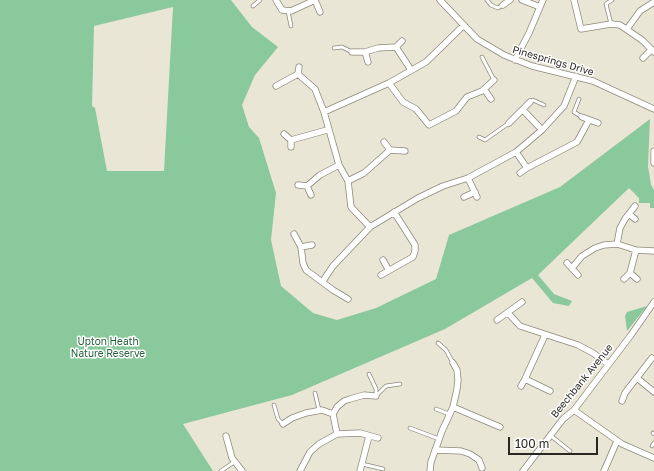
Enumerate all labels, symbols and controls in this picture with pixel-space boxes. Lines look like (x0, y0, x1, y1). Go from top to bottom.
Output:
street label: Pinesprings Drive (511, 44, 595, 78)
park label: Upton Heath Nature Reserve (71, 336, 145, 360)
street label: Beechbank Avenue (549, 342, 615, 420)
scale bar (510, 429, 600, 455)
text: 100 m (515, 436, 549, 451)

